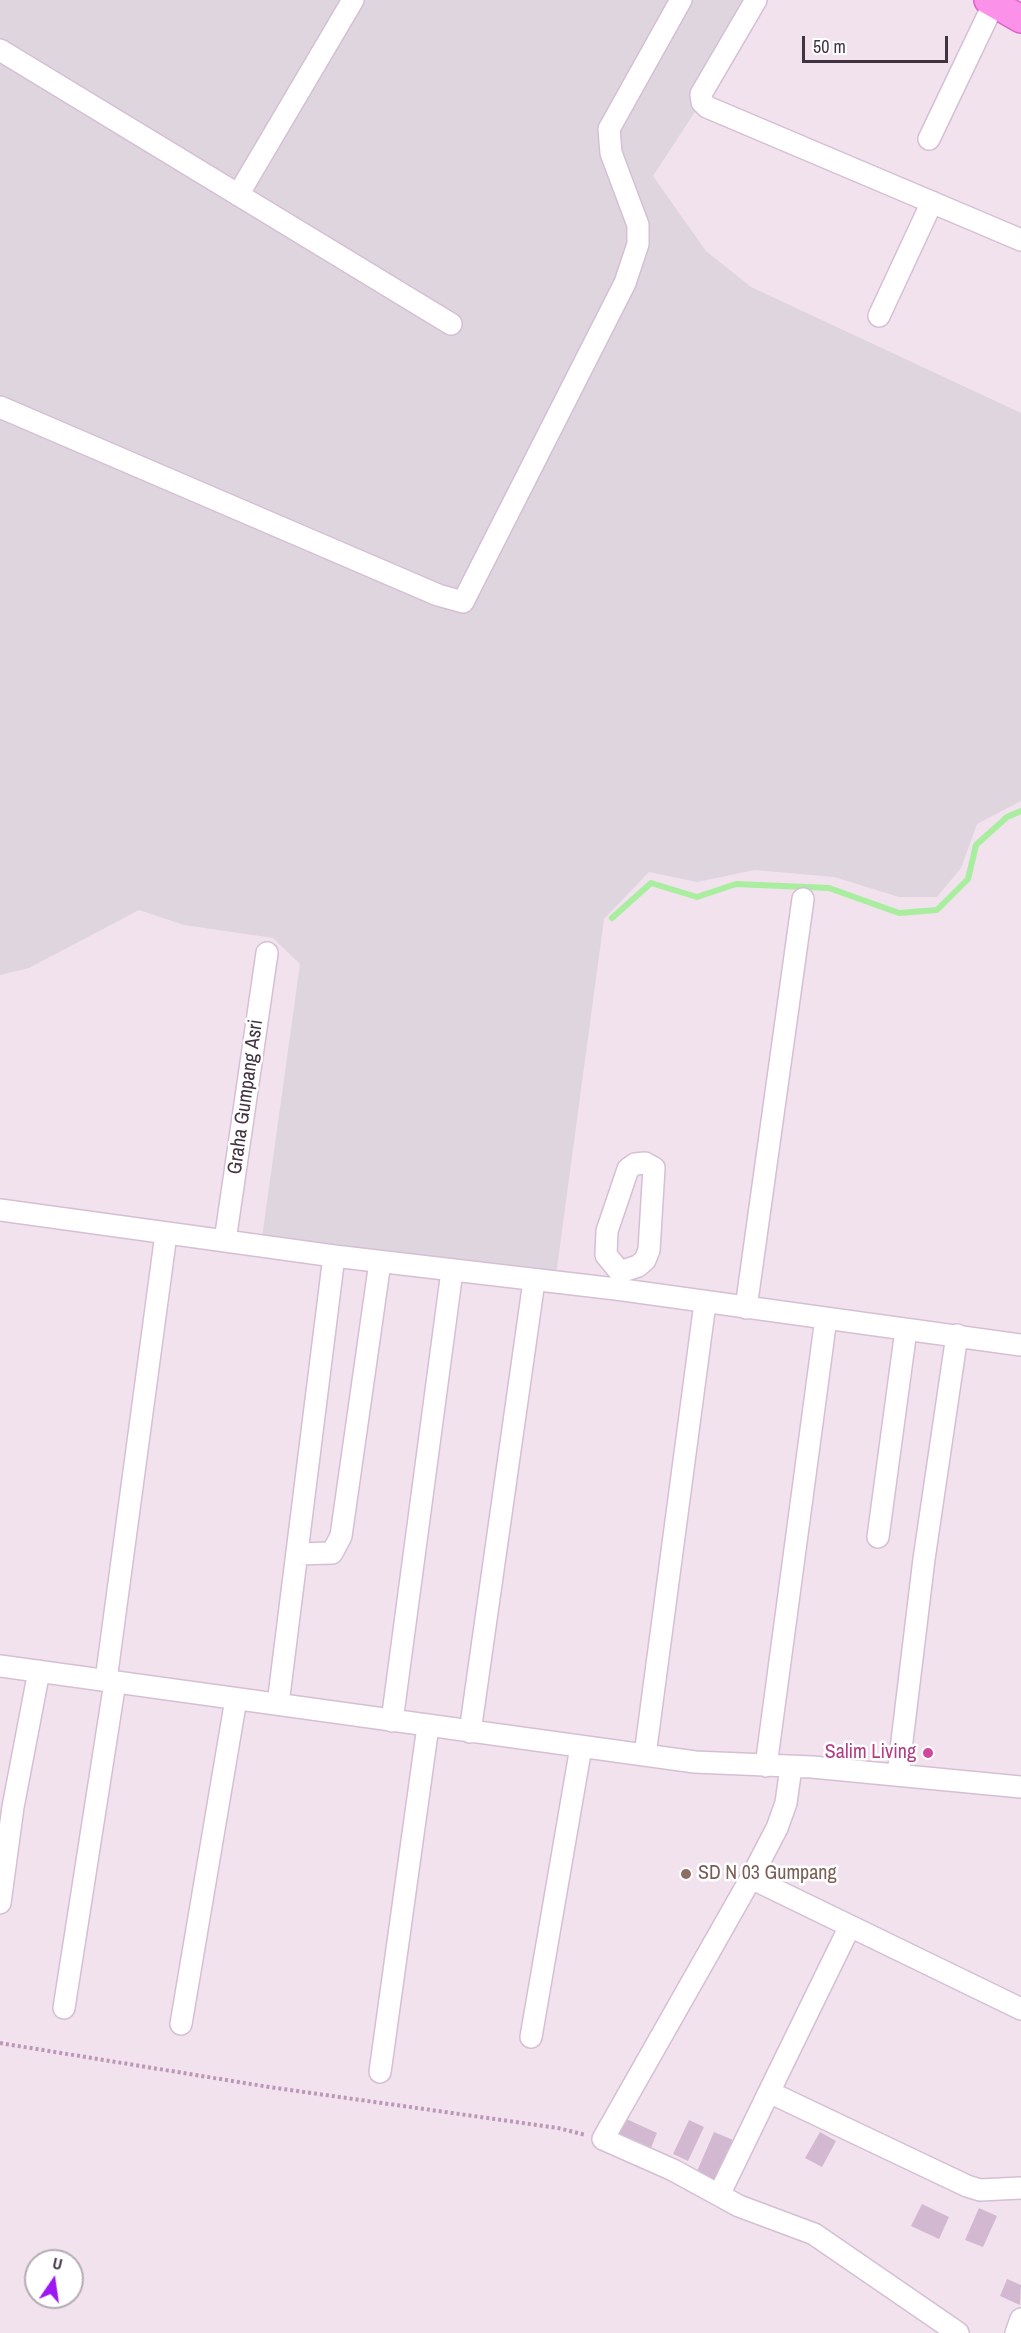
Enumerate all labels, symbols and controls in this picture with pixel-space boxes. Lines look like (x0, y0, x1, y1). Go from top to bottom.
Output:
scale bar (805, 24, 950, 62)
text: 50 m (813, 34, 846, 59)
street label: Graha Gumpang Asri (223, 1018, 269, 1176)
place label: Salim Living (825, 1741, 916, 1765)
marker: Salim Living (921, 1746, 935, 1760)
place label: SD N 03 Gumpang (698, 1862, 837, 1886)
marker: SD N 03 Gumpang (679, 1867, 693, 1881)
north arrow (24, 2249, 84, 2309)
text: U (50, 2252, 65, 2275)

